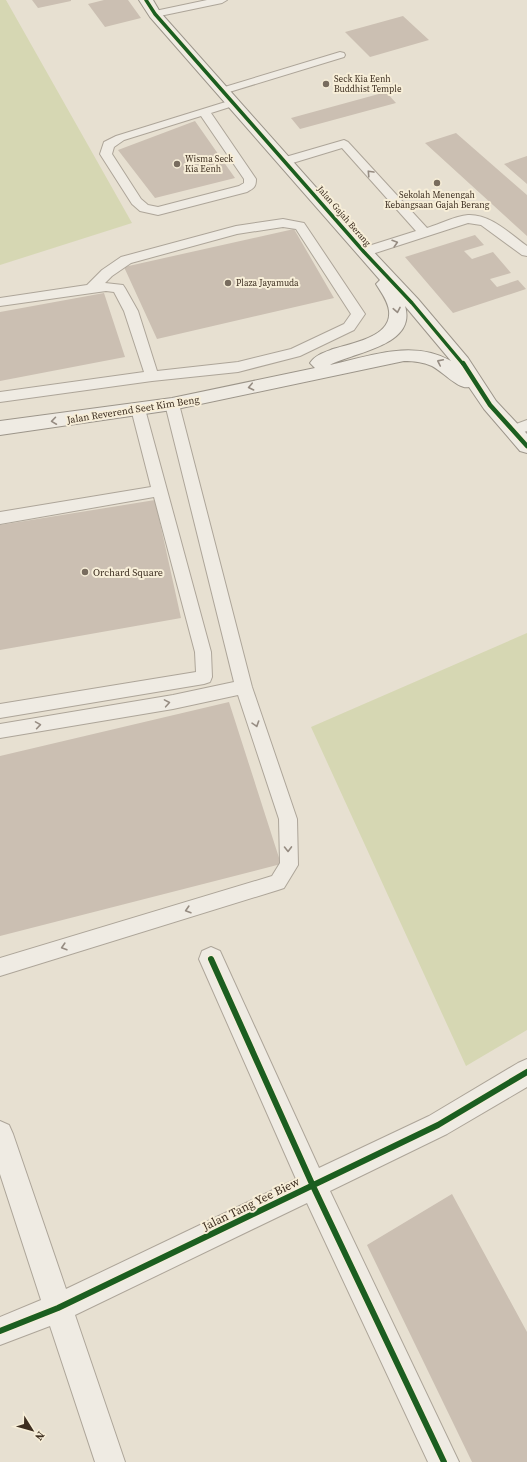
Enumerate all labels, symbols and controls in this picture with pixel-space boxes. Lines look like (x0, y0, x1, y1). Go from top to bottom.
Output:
place label: Seck Kia Eenh Buddhist Temple (334, 73, 402, 95)
marker: Seck Kia Eenh Buddhist Temple (321, 79, 331, 89)
place label: Wisma Seck Kia Eenh (185, 153, 233, 175)
marker: Wisma Seck Kia Eenh (172, 159, 182, 169)
one-way arrow (367, 170, 375, 178)
marker: Sekolah Menengah Kebangsaan Gajah Berang (432, 178, 442, 188)
street label: Jalan Gajah Berang (314, 183, 374, 249)
place label: Sekolah Menengah Kebangsaan Gajah Berang (385, 189, 490, 211)
one-way arrow (391, 239, 398, 248)
place label: Plaza Jayamuda (236, 277, 299, 289)
marker: Plaza Jayamuda (223, 278, 233, 288)
one-way arrow (392, 307, 401, 313)
one-way arrow (436, 359, 444, 367)
one-way arrow (247, 383, 254, 391)
street label: Jalan Reverend Seet Kim Beng (65, 393, 200, 427)
one-way arrow (51, 416, 57, 425)
place label: Orchard Square (93, 566, 163, 579)
marker: Orchard Square (80, 567, 90, 577)
one-way arrow (164, 699, 170, 708)
one-way arrow (35, 721, 42, 729)
one-way arrow (251, 721, 260, 728)
one-way arrow (284, 846, 292, 852)
one-way arrow (185, 905, 192, 914)
one-way arrow (61, 942, 68, 951)
street label: Jalan Tang Yee Biew (199, 1173, 303, 1235)
north arrow (12, 1410, 52, 1450)
text: N (31, 1428, 48, 1443)

